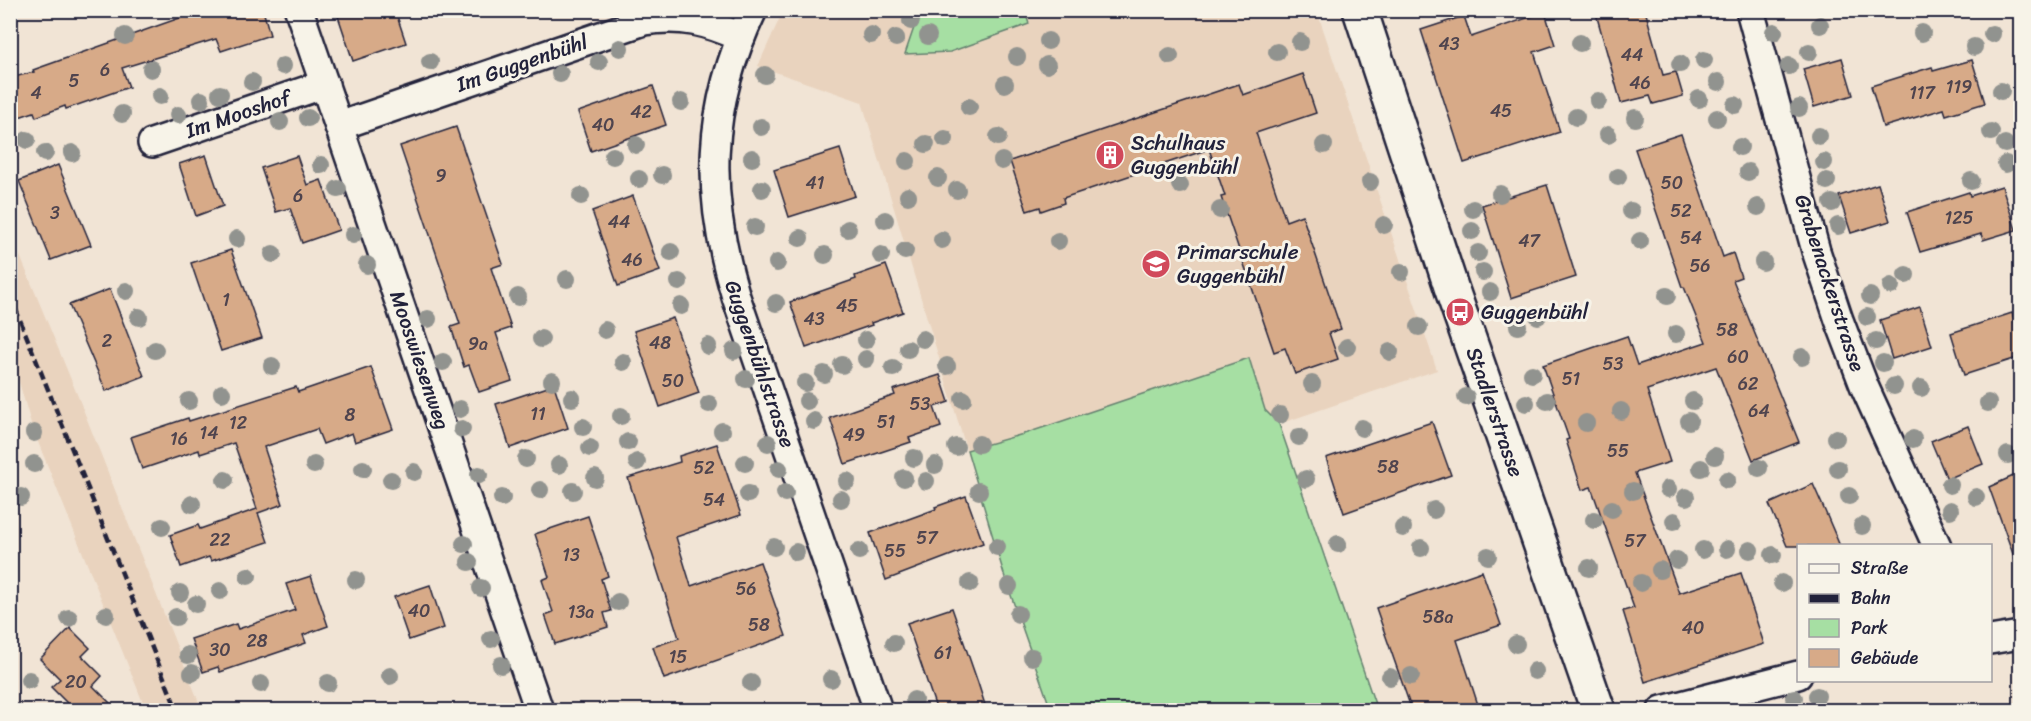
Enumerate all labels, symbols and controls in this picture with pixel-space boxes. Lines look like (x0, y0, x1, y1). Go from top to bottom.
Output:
street label: Im Guggenbühl (450, 22, 594, 104)
house number: 43 (1438, 28, 1460, 60)
house number: 44 (1621, 39, 1643, 71)
house number: 6 (100, 54, 110, 86)
house number: 5 (69, 65, 80, 97)
house number: 46 (1629, 67, 1651, 99)
house number: 119 (1946, 71, 1972, 103)
house number: 4 (30, 77, 42, 109)
street label: Im Mooshof (179, 77, 298, 150)
house number: 117 (1909, 77, 1937, 109)
house number: 45 (1490, 95, 1512, 127)
house number: 42 (630, 96, 652, 128)
house number: 40 (592, 109, 614, 141)
place label: Schulhaus Guggenbühl (1131, 124, 1240, 186)
building icon: Schulhaus Guggenbühl (1094, 139, 1126, 171)
house number: 9 (435, 160, 447, 192)
house number: 41 (806, 167, 825, 199)
house number: 50 (1661, 167, 1683, 199)
house number: 6 (293, 180, 303, 212)
street label: Grabenackerstrasse (1783, 189, 1877, 377)
house number: 52 (1670, 195, 1692, 227)
house number: 3 (50, 197, 60, 229)
house number: 125 (1944, 202, 1974, 234)
house number: 44 (608, 206, 630, 238)
house number: 54 (1680, 222, 1702, 254)
house number: 47 (1518, 225, 1541, 257)
place label: Primarschule Guggenbühl (1177, 233, 1299, 295)
house number: 46 (621, 244, 643, 276)
school or university icon: Primarschule Guggenbühl (1140, 248, 1172, 280)
house number: 56 (1689, 250, 1711, 282)
street label: Guggenbühlstrasse (713, 275, 807, 453)
house number: 1 (222, 284, 230, 316)
street label: Mooswiesenweg (378, 285, 462, 435)
house number: 45 (836, 290, 858, 322)
place label: Guggenbühl (1481, 293, 1590, 331)
bus stop icon: Guggenbühl (1444, 296, 1476, 328)
house number: 43 (803, 303, 825, 335)
house number: 58 (1716, 314, 1738, 346)
house number: 2 (102, 325, 112, 357)
house number: 48 (649, 327, 671, 359)
house number: 9a (468, 328, 488, 360)
house number: 60 (1727, 341, 1749, 373)
street label: Stadlerstrasse (1455, 342, 1535, 483)
house number: 53 (1603, 348, 1624, 380)
house number: 51 (1562, 363, 1581, 395)
house number: 50 (662, 365, 684, 397)
house number: 62 (1738, 368, 1758, 400)
house number: 53 (910, 388, 931, 420)
house number: 64 (1748, 395, 1770, 427)
house number: 11 (530, 398, 546, 430)
house number: 8 (345, 399, 356, 431)
house number: 51 (877, 406, 896, 438)
house number: 12 (229, 407, 247, 439)
house number: 14 (200, 417, 218, 449)
house number: 49 (843, 419, 865, 451)
house number: 16 (170, 423, 188, 455)
house number: 55 (1607, 435, 1629, 467)
house number: 58 (1377, 451, 1399, 483)
house number: 52 (693, 452, 715, 484)
house number: 54 (703, 484, 725, 516)
house number: 57 (916, 522, 939, 554)
house number: 22 (210, 524, 230, 556)
house number: 57 (1624, 525, 1647, 557)
house number: 55 (884, 535, 906, 567)
house number: 13 (562, 539, 580, 571)
legend (1797, 544, 1992, 682)
text: Straße (1851, 552, 1908, 584)
house number: 56 (735, 573, 757, 605)
text: Bahn (1851, 582, 1891, 614)
house number: 40 (408, 595, 430, 627)
house number: 13a (568, 596, 594, 628)
house number: 58a (1423, 601, 1453, 633)
house number: 58 (748, 609, 770, 641)
house number: 40 (1682, 612, 1704, 644)
text: Park (1851, 612, 1888, 644)
house number: 28 (246, 625, 268, 657)
house number: 30 (209, 634, 231, 666)
house number: 61 (934, 637, 952, 669)
house number: 15 (669, 641, 687, 673)
text: Gebäude (1851, 642, 1919, 674)
house number: 20 (65, 666, 87, 698)

